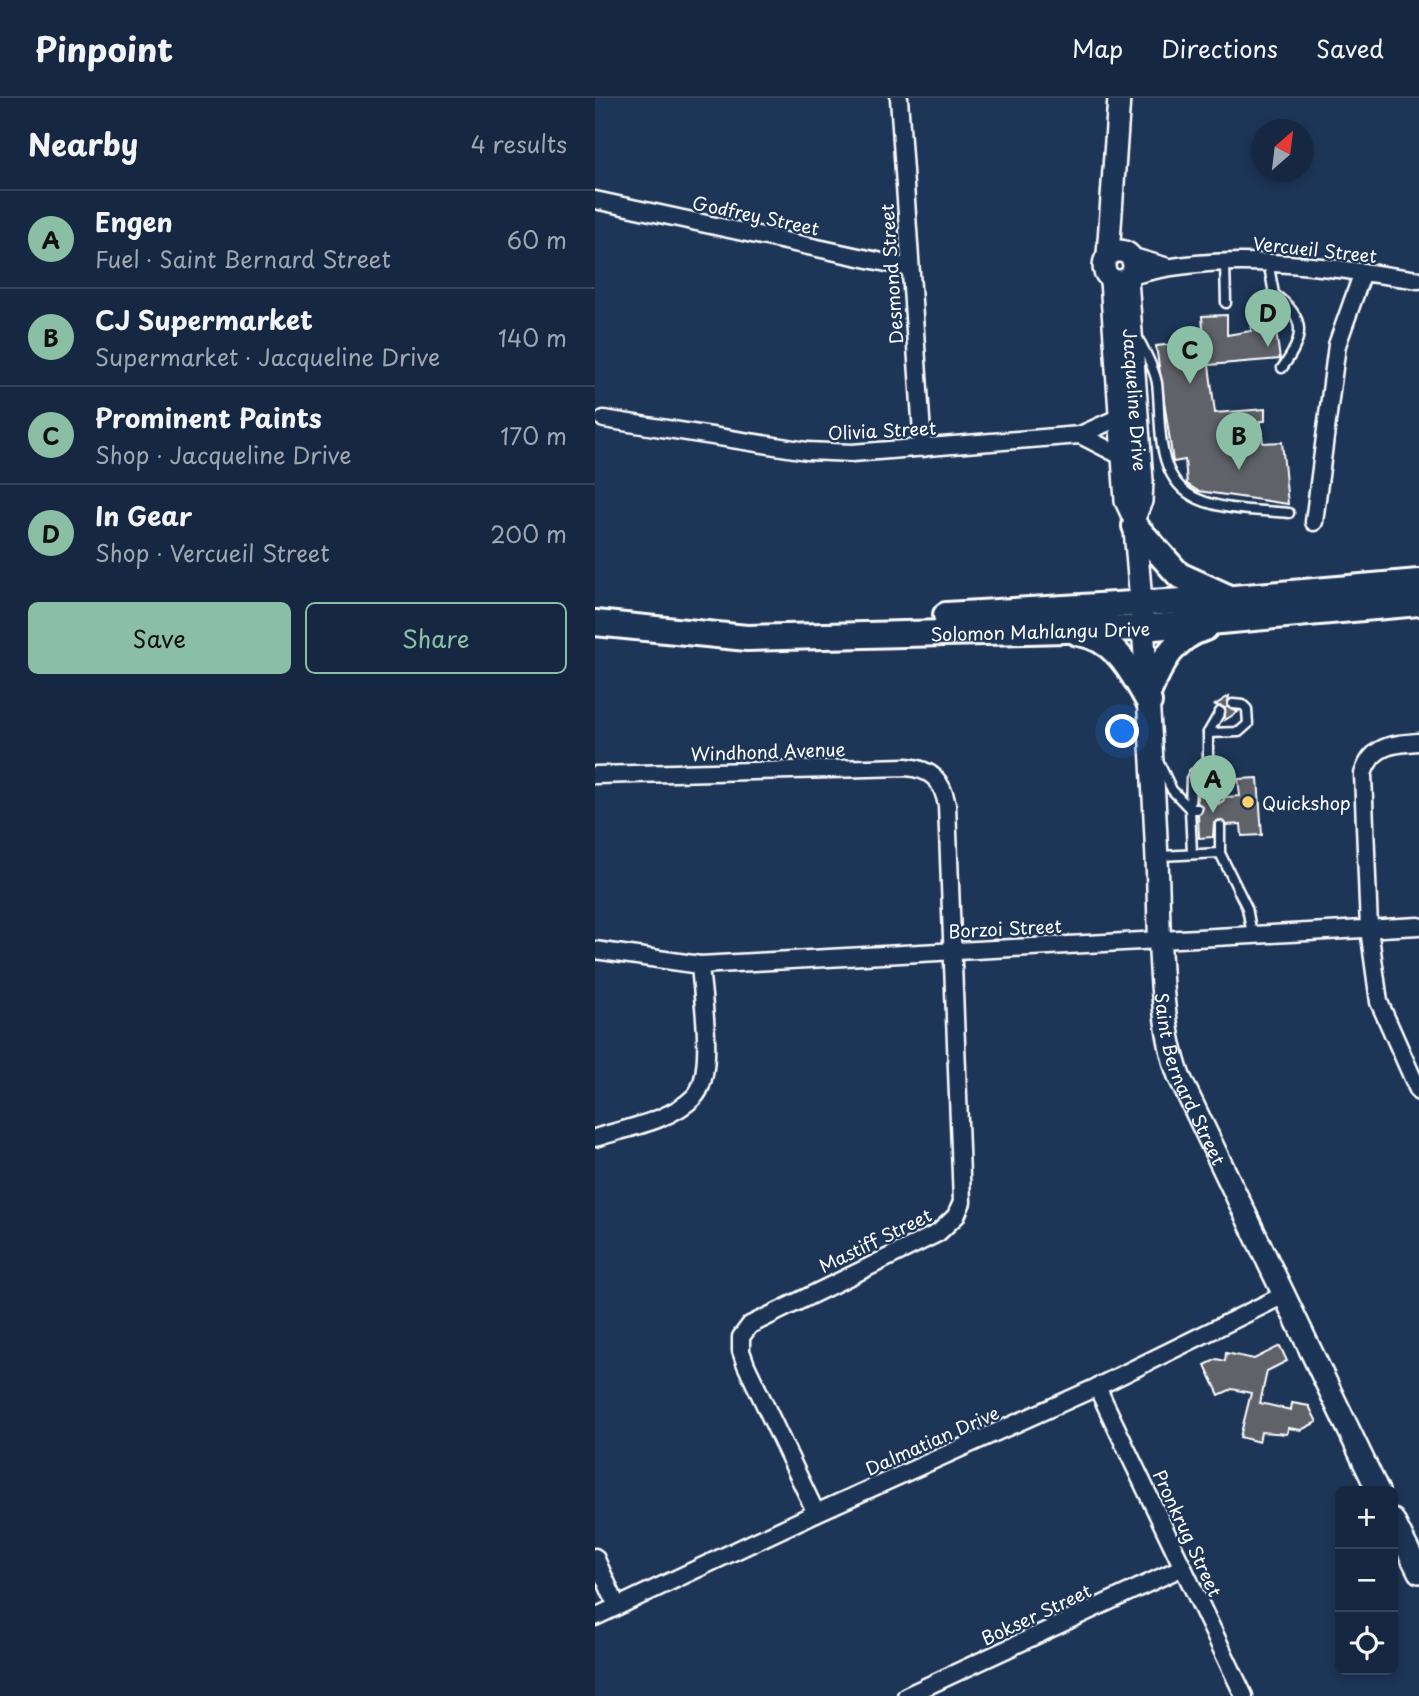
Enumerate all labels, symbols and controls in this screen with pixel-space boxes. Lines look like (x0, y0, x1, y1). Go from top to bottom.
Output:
text: Pinpoint (35, 23, 173, 73)
text: Map (1072, 30, 1123, 66)
text: Directions (1161, 30, 1278, 66)
text: Saved (1316, 30, 1384, 66)
north arrow (1251, 119, 1314, 182)
text: Nearby (28, 121, 138, 166)
text: 4 results (471, 126, 567, 161)
street label: Godfrey Street (690, 188, 822, 242)
text: Engen (95, 202, 173, 241)
street label: Desmond Street (873, 203, 909, 345)
text: A (42, 222, 60, 257)
text: 60 m (507, 222, 567, 257)
street label: Vercueil Street (1252, 229, 1378, 269)
text: Fuel · Saint Bernard Street (95, 241, 391, 276)
pin: D (1245, 289, 1291, 347)
text: CJ Supermarket (95, 300, 313, 339)
text: B (43, 320, 59, 355)
text: 140 m (498, 320, 567, 355)
pin: C (1167, 326, 1213, 384)
street label: Jacqueline Drive (1117, 327, 1155, 472)
text: Supermarket · Jacqueline Drive (95, 339, 440, 374)
text: Prominent Paints (95, 398, 322, 437)
pin: B (1216, 412, 1262, 470)
street label: Olivia Street (827, 414, 937, 446)
text: C (42, 418, 60, 453)
text: 170 m (500, 418, 567, 453)
text: Shop · Jacqueline Drive (95, 437, 352, 472)
text: In Gear (95, 496, 192, 535)
text: D (42, 516, 60, 551)
text: 200 m (490, 516, 567, 551)
text: Shop · Vercueil Street (95, 535, 330, 570)
button: Save (28, 602, 291, 674)
button: Share (305, 602, 567, 674)
street label: Solomon Mahlangu Drive (930, 614, 1151, 647)
your location (1105, 714, 1139, 748)
street label: Windhond Avenue (690, 735, 846, 767)
pin: A (1190, 755, 1236, 813)
place label: Quickshop (1262, 789, 1351, 816)
marker: Quickshop (1240, 794, 1256, 810)
street label: Borzoi Street (948, 912, 1062, 944)
street label: Saint Bernard Street (1149, 991, 1233, 1169)
street label: Mastiff Street (814, 1201, 936, 1279)
street label: Dalmatian Drive (861, 1398, 1003, 1482)
street label: Pronkrug Street (1147, 1465, 1229, 1601)
map controls (1335, 1486, 1398, 1675)
button: + (1335, 1486, 1398, 1549)
button: − (1335, 1549, 1398, 1612)
street label: Bokser Street (976, 1577, 1096, 1651)
button: locate (1335, 1612, 1398, 1675)

